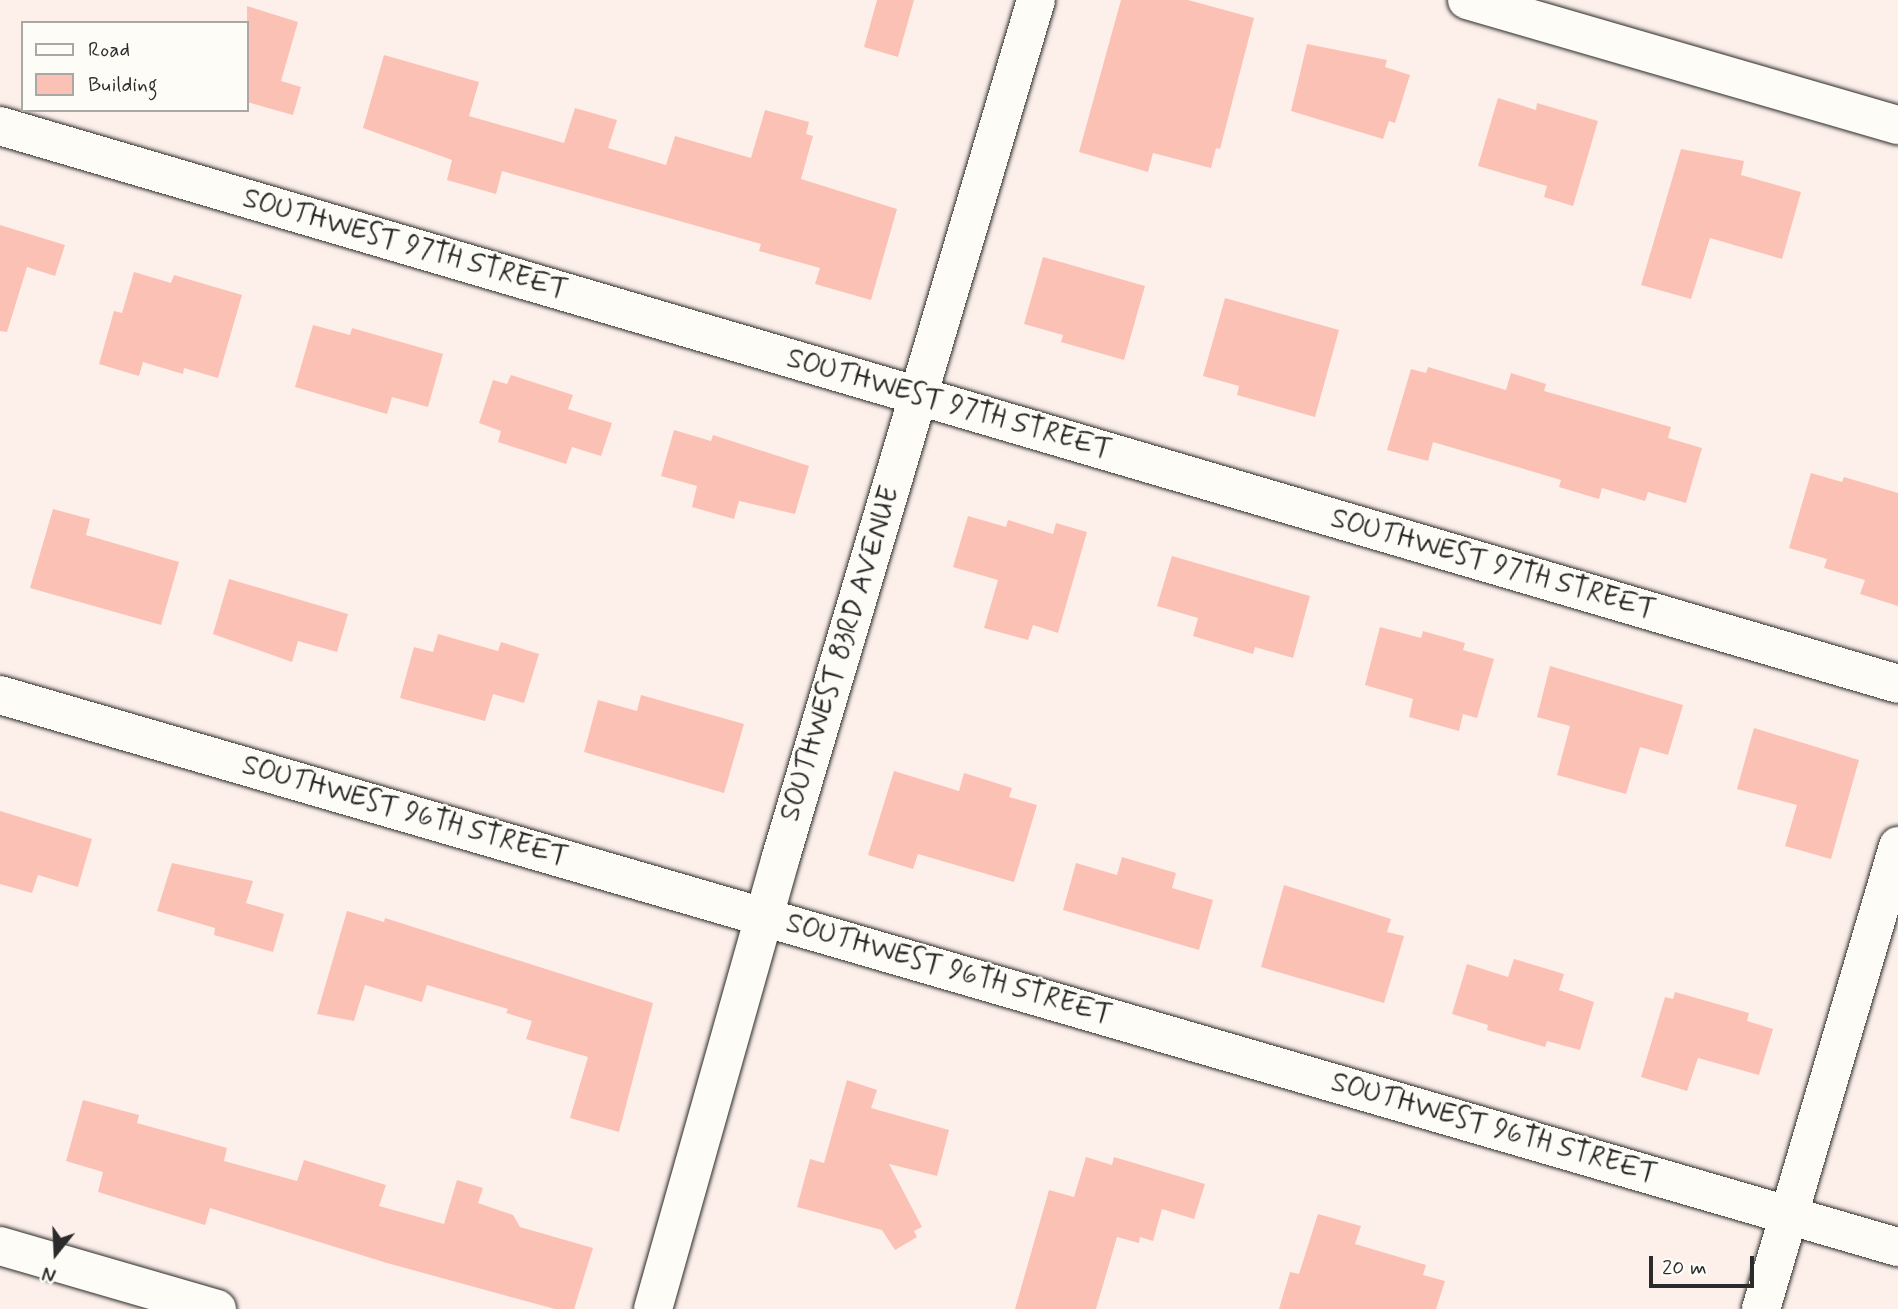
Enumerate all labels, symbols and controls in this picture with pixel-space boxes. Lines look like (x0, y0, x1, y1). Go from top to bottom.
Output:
legend (21, 21, 248, 112)
text: Road (88, 36, 130, 64)
text: Building (88, 71, 158, 99)
street label: SOUTHWEST 97TH STREET (237, 182, 573, 308)
street label: SOUTHWEST 97TH STREET (781, 342, 1117, 468)
street label: SOUTHWEST 83RD AVENUE (774, 483, 908, 825)
street label: SOUTHWEST 97TH STREET (1325, 502, 1661, 628)
street label: SOUTHWEST 96TH STREET (236, 749, 574, 875)
street label: SOUTHWEST 96TH STREET (780, 907, 1118, 1033)
street label: SOUTHWEST 96TH STREET (1325, 1066, 1663, 1192)
north arrow (21, 1218, 91, 1288)
scale bar (1653, 1242, 1758, 1286)
text: 20 m (1662, 1254, 1707, 1282)
text: N (39, 1260, 59, 1287)

